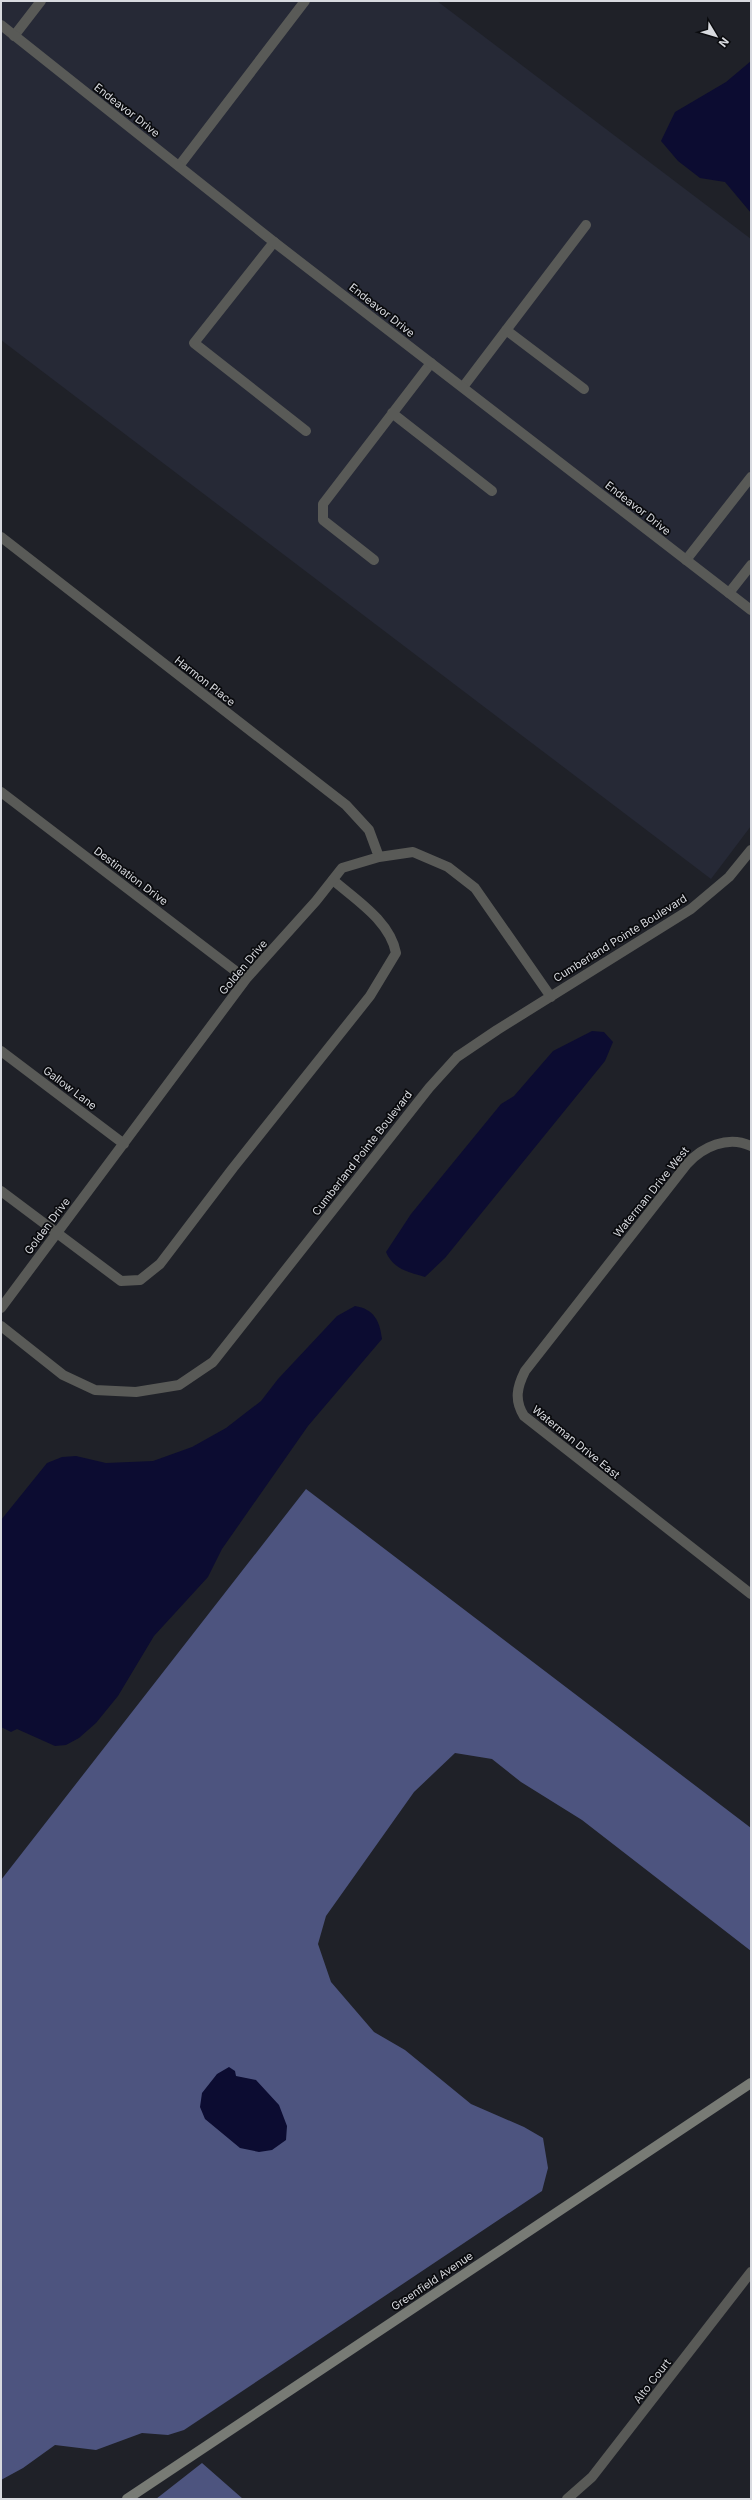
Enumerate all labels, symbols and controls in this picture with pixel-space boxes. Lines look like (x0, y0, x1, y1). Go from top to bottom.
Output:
north arrow (696, 16, 736, 56)
text: N (716, 35, 732, 50)
street label: Endeavor Drive (91, 80, 163, 140)
street label: Endeavor Drive (346, 280, 418, 340)
street label: Endeavor Drive (602, 478, 674, 538)
street label: Harmon Place (172, 653, 238, 709)
street label: Destination Drive (91, 844, 171, 908)
street label: Cumberland Pointe Boulevard (551, 891, 689, 985)
street label: Golden Drive (216, 937, 270, 997)
street label: Gallow Lane (40, 1063, 100, 1113)
street label: Cumberland Pointe Boulevard (309, 1088, 415, 1218)
street label: Waterman Drive West (610, 1144, 692, 1240)
street label: Golden Drive (21, 1195, 73, 1257)
street label: Waterman Drive East (529, 1402, 623, 1482)
street label: Greenfield Avenue (388, 2248, 476, 2314)
street label: Alto Court (630, 2356, 674, 2406)

